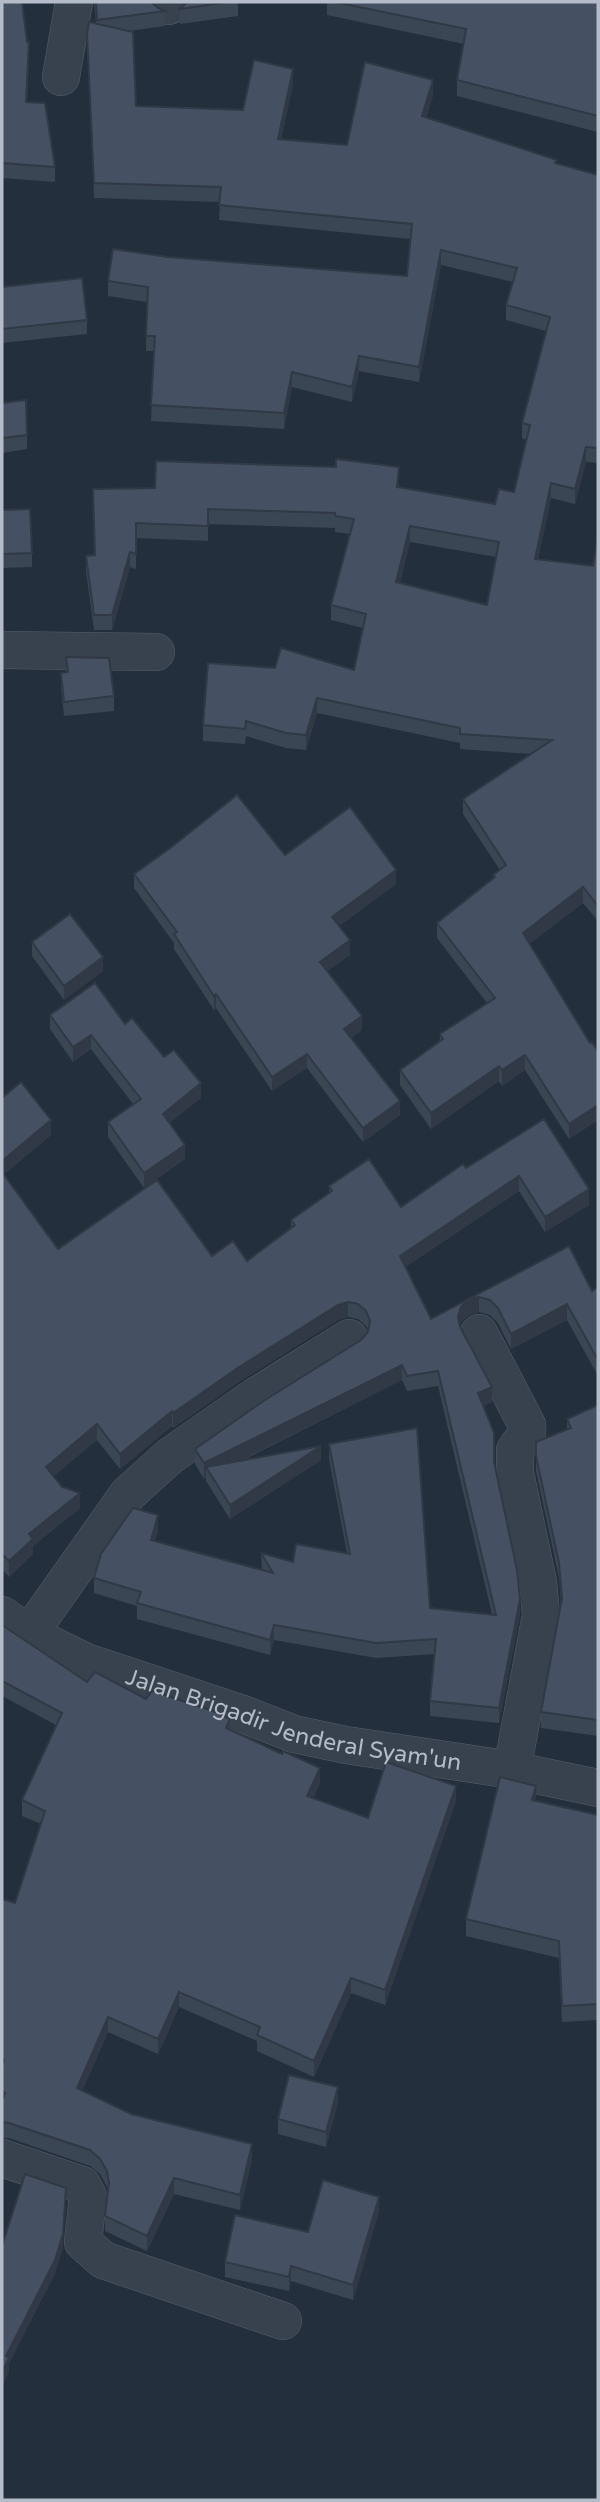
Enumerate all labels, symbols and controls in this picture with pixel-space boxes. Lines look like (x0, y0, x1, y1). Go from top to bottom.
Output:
street label: Jalan Brigadir Jenderal Syam'un (122, 1663, 463, 1777)

